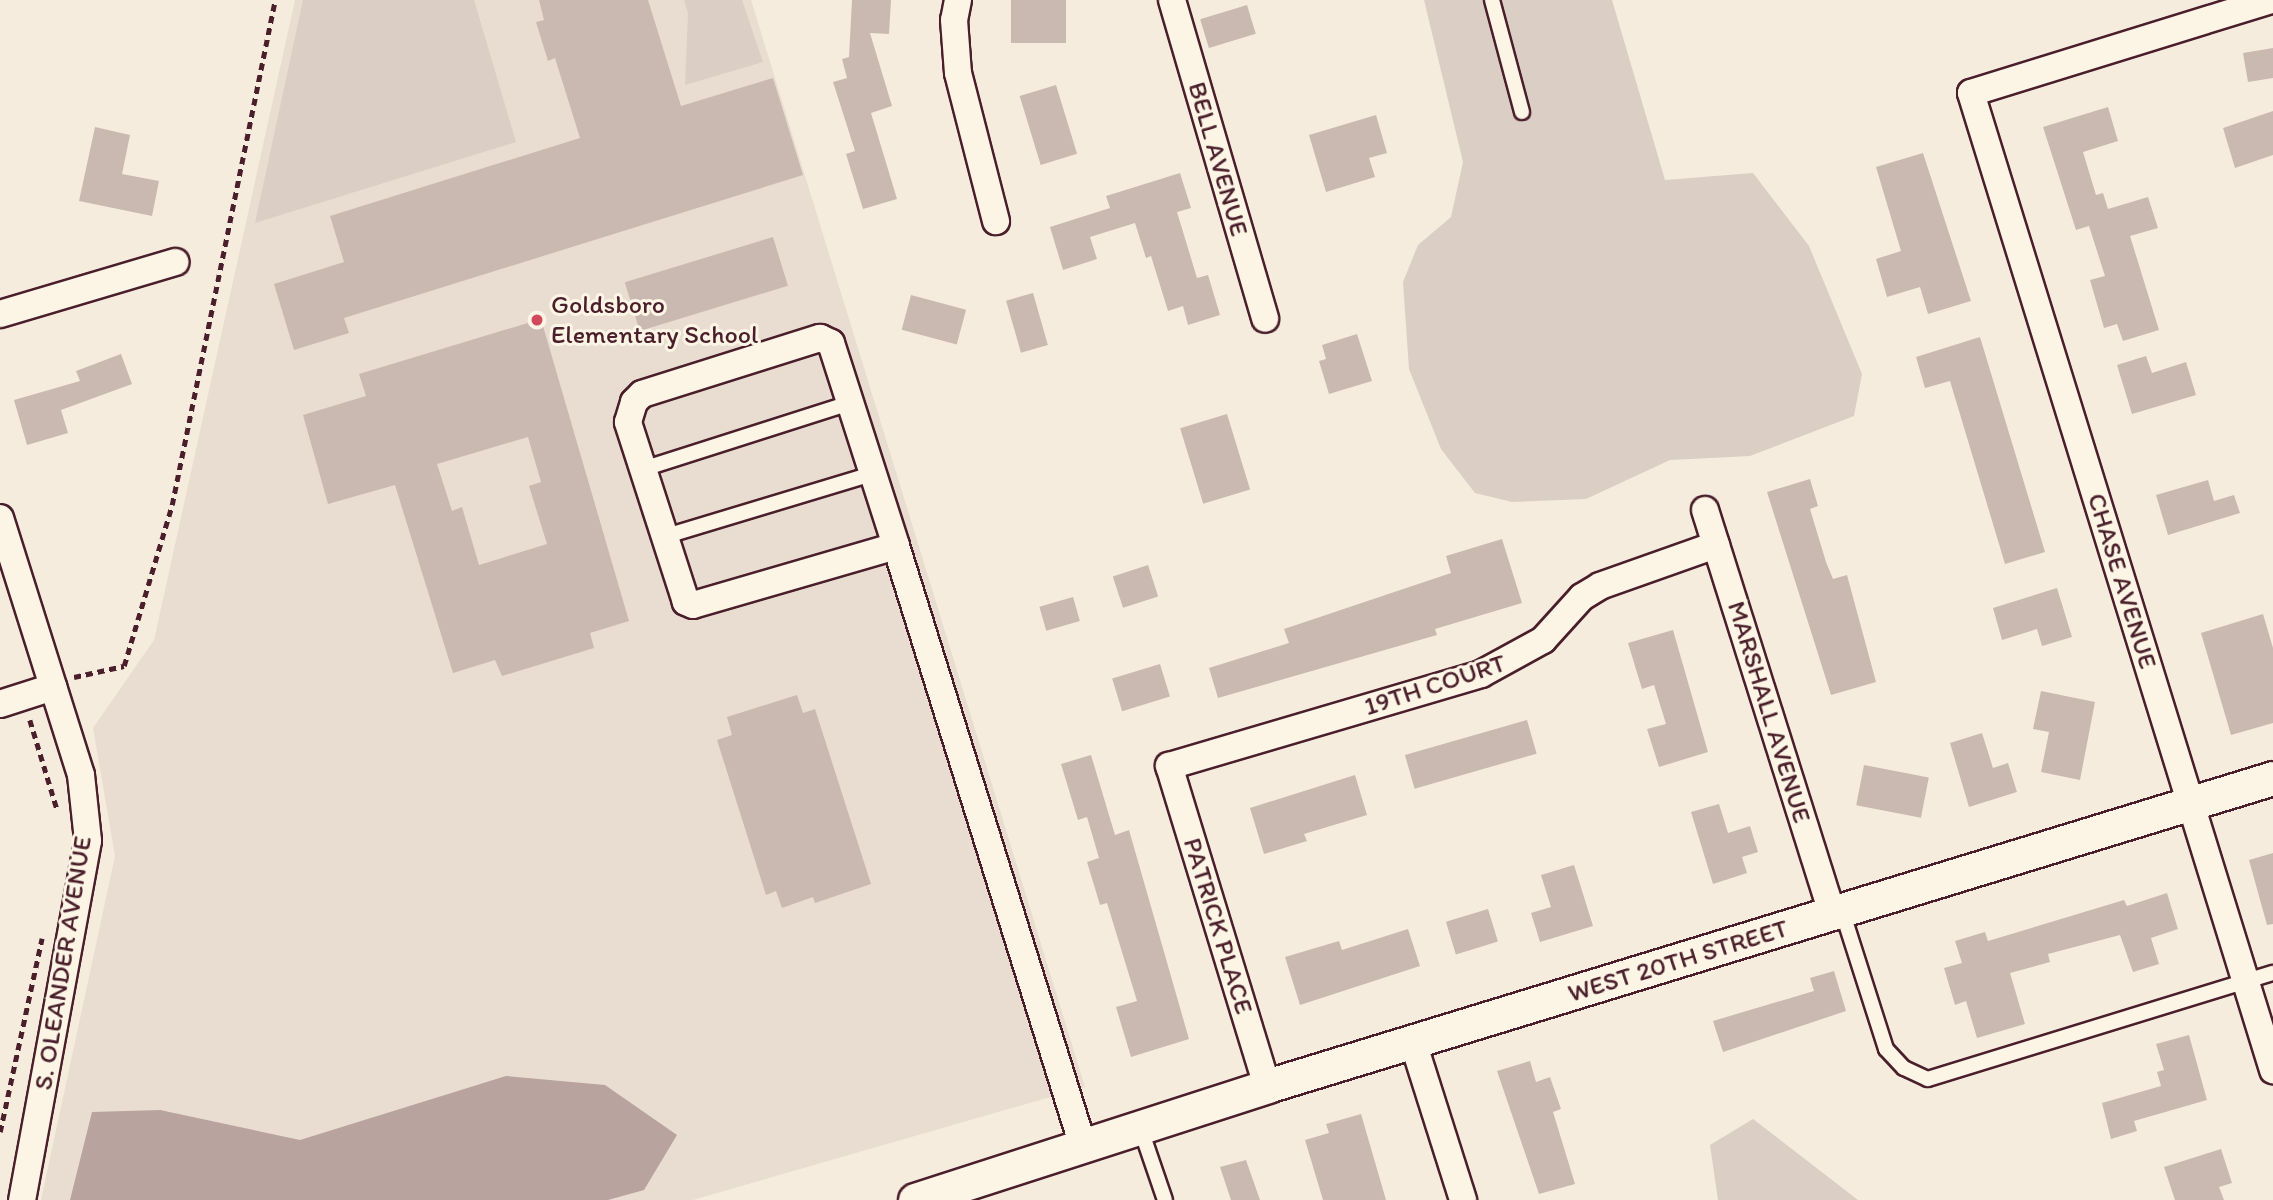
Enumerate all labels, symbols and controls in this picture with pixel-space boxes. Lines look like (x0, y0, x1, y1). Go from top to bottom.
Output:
street label: BELL AVENUE (1181, 79, 1255, 239)
place label: Goldsboro Elementary School (551, 289, 758, 350)
marker: Goldsboro Elementary School (529, 312, 545, 328)
street label: CHASE AVENUE (2081, 490, 2163, 672)
street label: MARSHALL AVENUE (1721, 598, 1817, 826)
street label: 19TH COURT (1360, 647, 1510, 723)
street label: S. OLEANDER AVENUE (28, 834, 98, 1092)
street label: PATRICK PLACE (1176, 834, 1260, 1018)
street label: WEST 20TH STREET (1564, 913, 1792, 1009)

